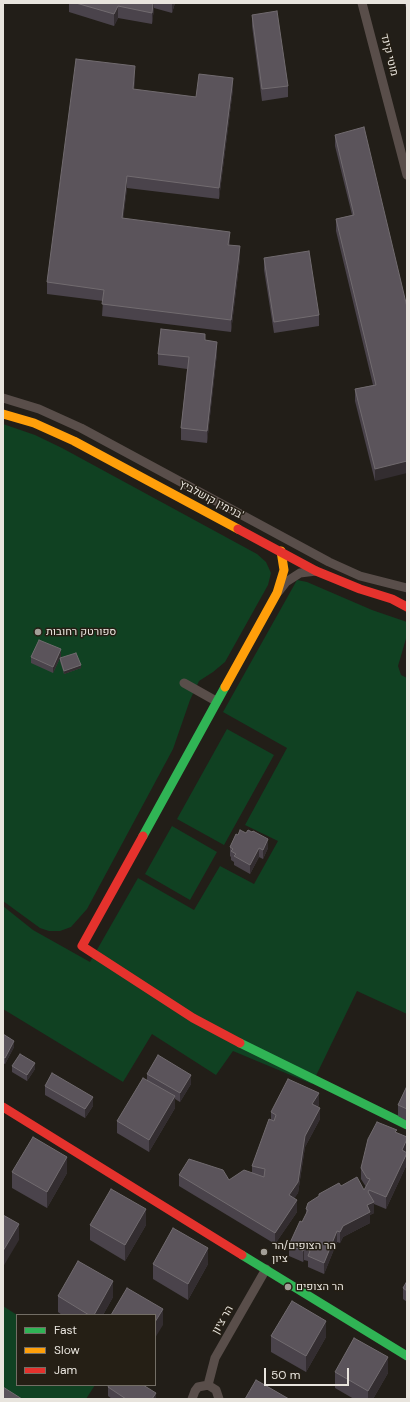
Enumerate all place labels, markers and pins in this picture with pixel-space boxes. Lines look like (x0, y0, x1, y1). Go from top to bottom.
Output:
place label: ספורטק רחובות (46, 625, 116, 639)
marker: ספורטק רחובות (33, 627, 43, 637)
place label: הר הצופים/הר ציון (272, 1239, 336, 1265)
marker: הר הצופים/הר ציון (259, 1247, 269, 1257)
place label: הר הצופים (296, 1280, 344, 1294)
marker: הר הצופים (283, 1282, 293, 1292)

